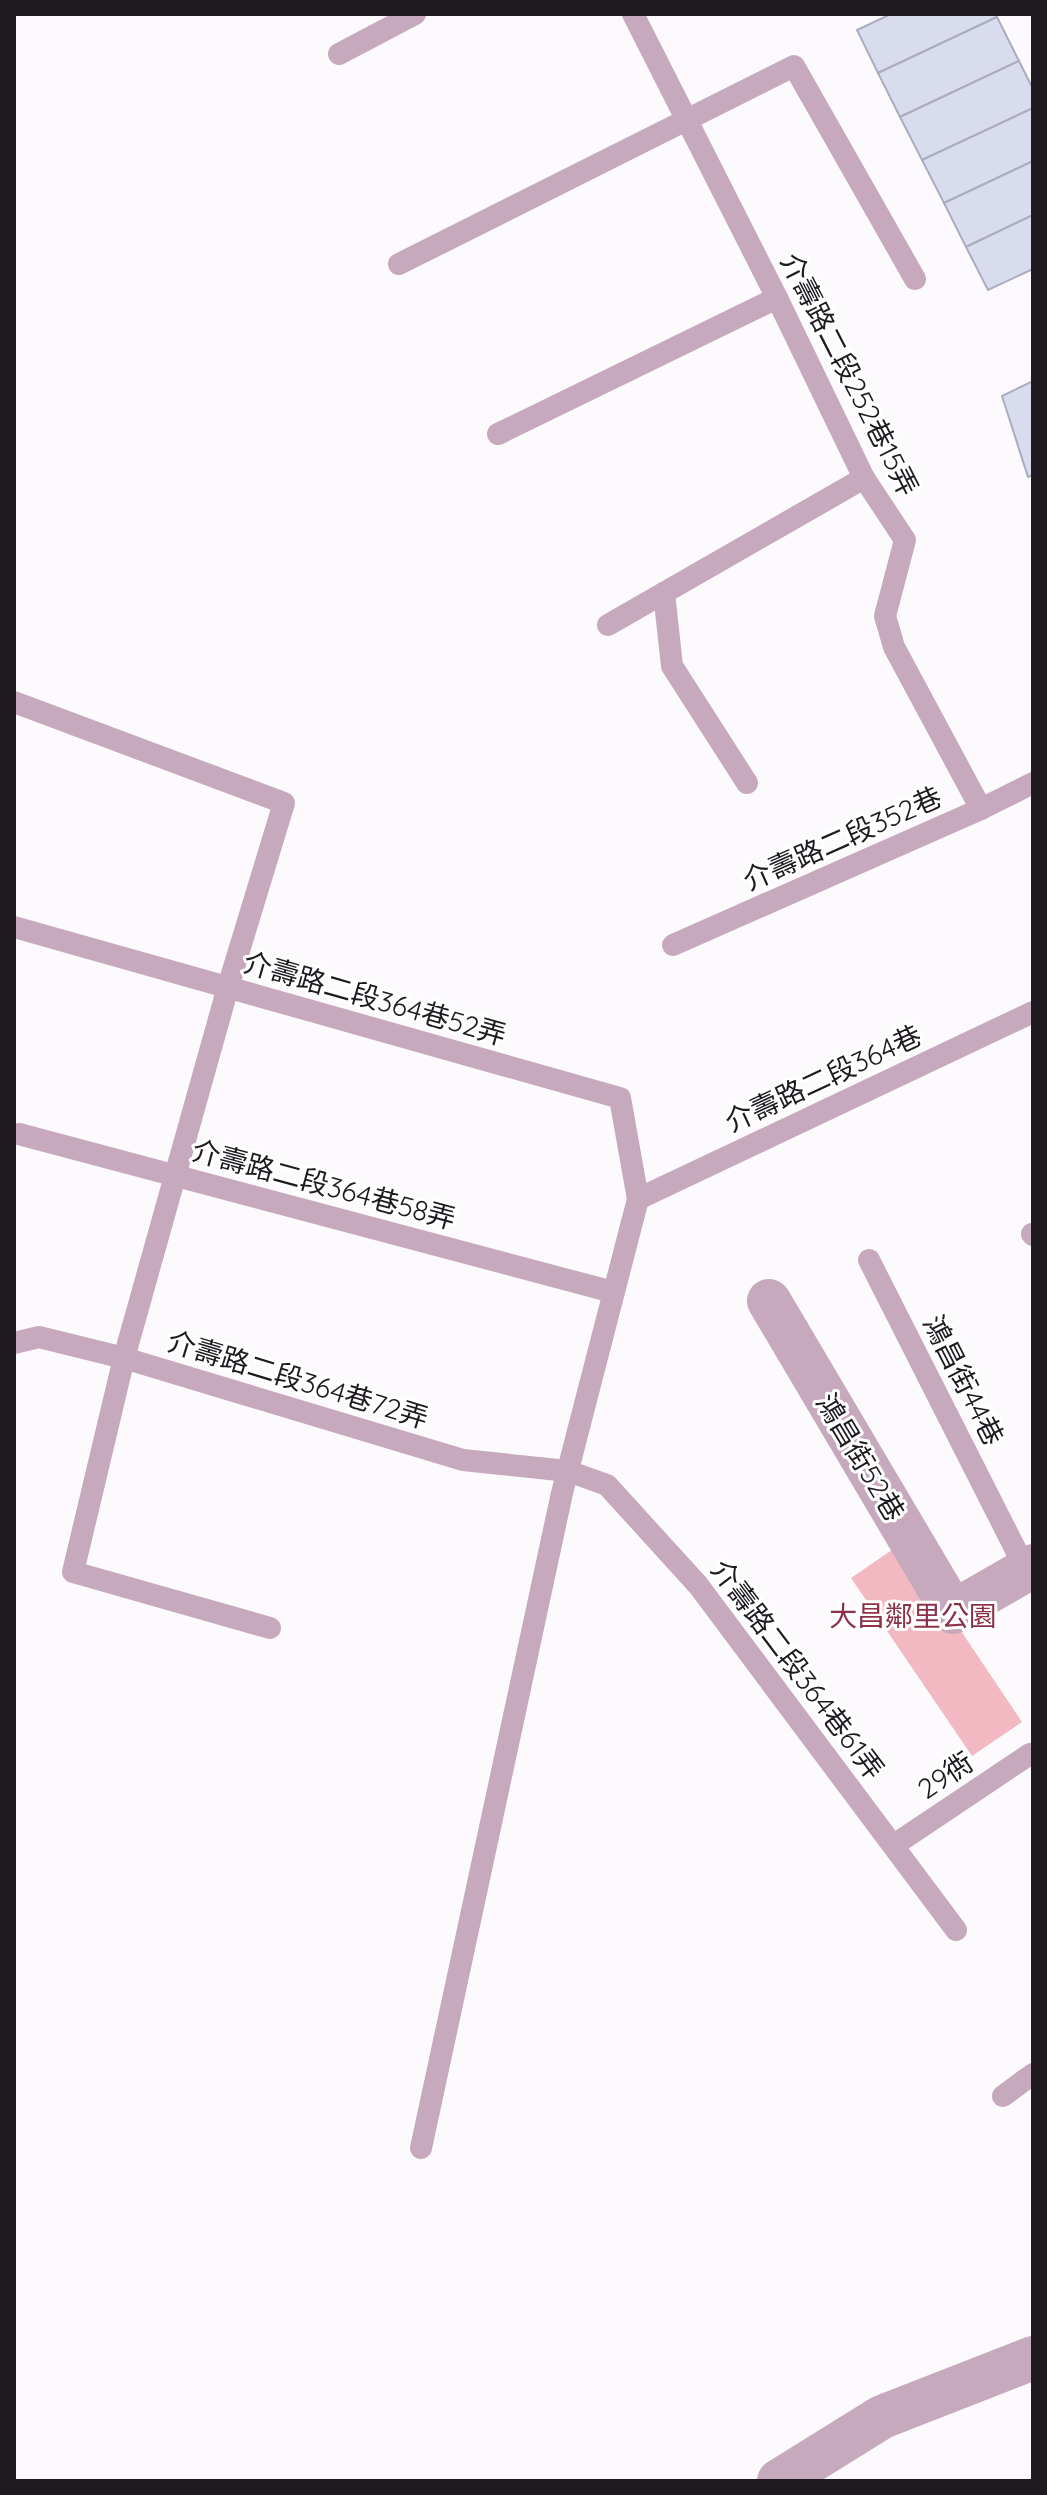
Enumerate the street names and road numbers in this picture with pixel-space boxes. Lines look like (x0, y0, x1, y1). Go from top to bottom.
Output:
street label: 介壽路二段252巷15弄 (774, 247, 926, 501)
street label: 介壽路二段352巷 (737, 779, 947, 897)
street label: 介壽路二段364巷52弄 (240, 944, 510, 1052)
street label: 介壽路二段364巷 (719, 1017, 927, 1139)
street label: 介壽路二段364巷58弄 (188, 1132, 460, 1236)
street label: 鴻昌街44巷 (916, 1309, 1012, 1451)
street label: 介壽路二段364巷72弄 (163, 1323, 433, 1435)
street label: 鴻昌街52巷 (809, 1387, 913, 1527)
street label: 介壽路二段364巷61弄 (704, 1552, 892, 1786)
street label: 29衖 (911, 1744, 979, 1806)

